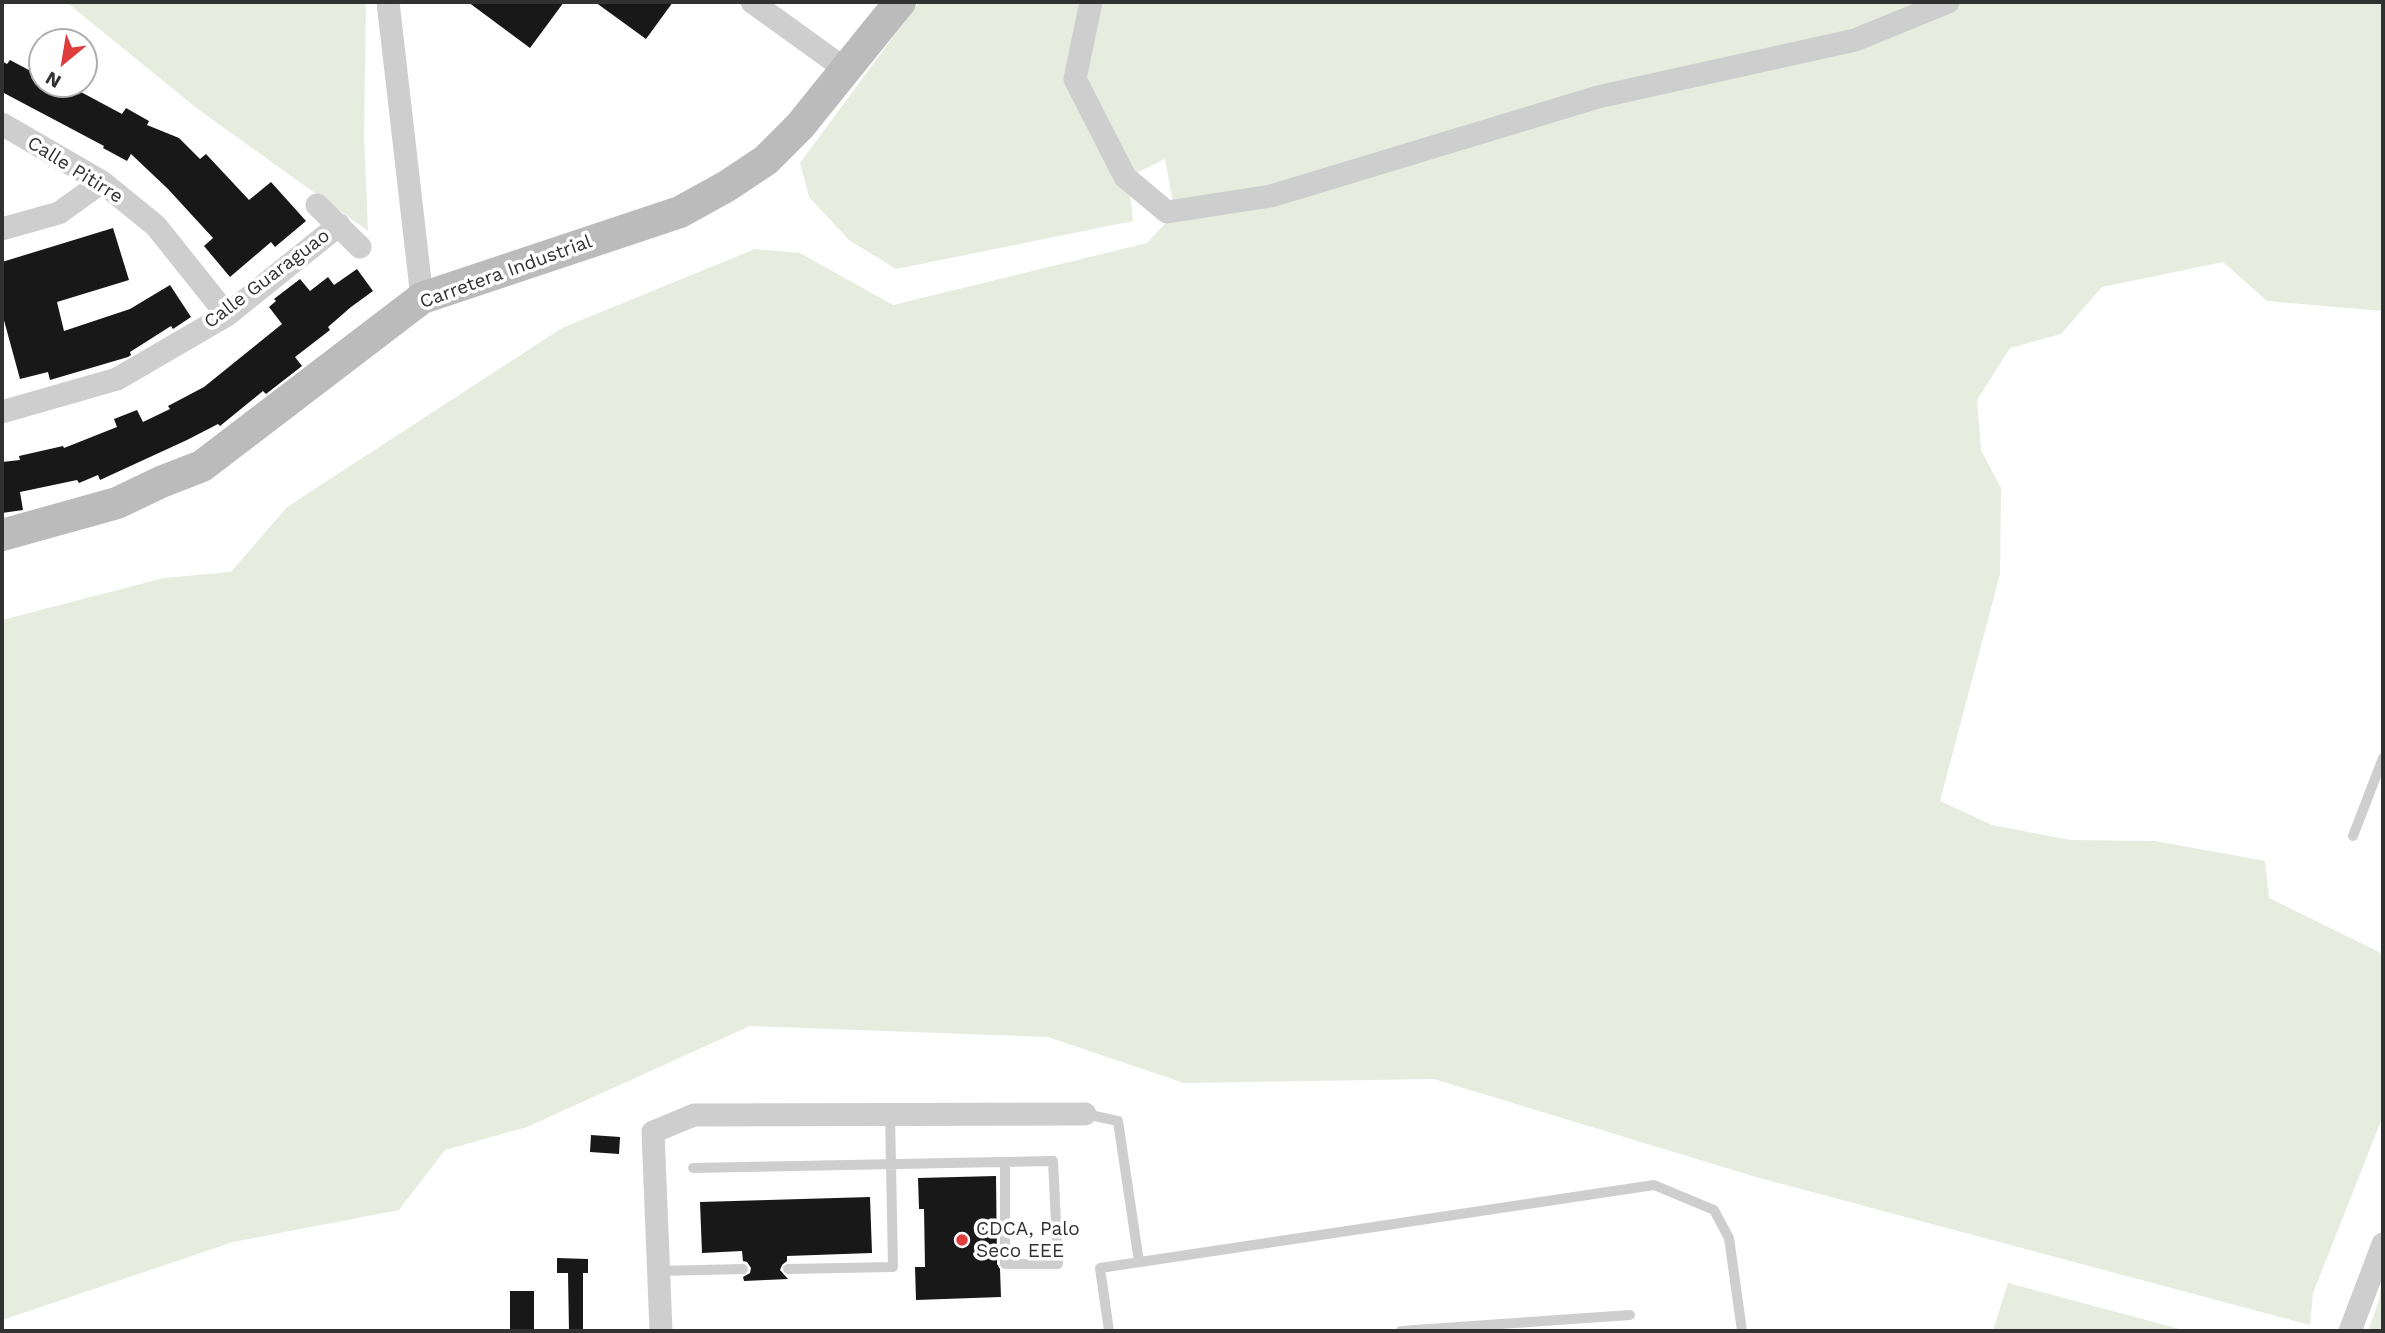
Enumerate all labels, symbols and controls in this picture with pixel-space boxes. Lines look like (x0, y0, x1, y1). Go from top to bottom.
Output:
north arrow (28, 28, 98, 98)
text: N (41, 66, 65, 93)
street label: Calle Pitirre (23, 132, 127, 208)
street label: Calle Guaraguao (200, 224, 334, 334)
street label: Carretera Industrial (417, 230, 595, 314)
place label: CDCA, Palo Seco EEE (976, 1218, 1080, 1262)
marker: CDCA, Palo Seco EEE (954, 1232, 970, 1248)

